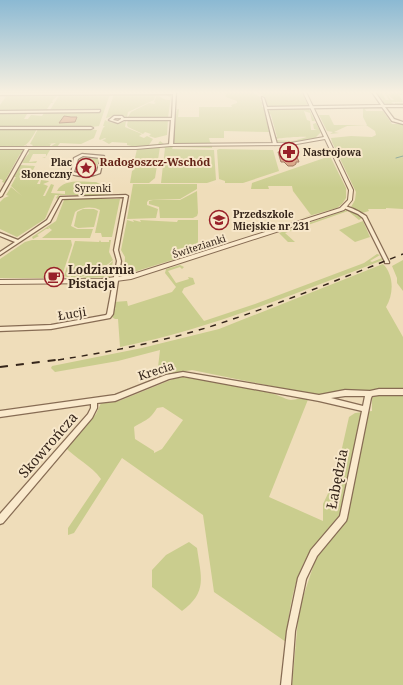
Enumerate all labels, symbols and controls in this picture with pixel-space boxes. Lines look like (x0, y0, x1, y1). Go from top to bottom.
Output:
pharmacy icon: Nastrojowa (278, 141, 300, 163)
place label: Nastrojowa (303, 145, 361, 159)
district label: Radogoszcz-Wschód (100, 154, 210, 169)
place label: Plac Słoneczny (21, 155, 72, 181)
place icon: Plac Słoneczny (75, 157, 97, 179)
street label: Syrenki (75, 181, 112, 195)
place label: Przedszkole Miejskie nr 231 (233, 207, 310, 233)
school or university icon: Przedszkole Miejskie nr 231 (208, 209, 230, 231)
street label: Świtezianki (170, 231, 228, 261)
place label: Lodziarnia Pistacja (68, 261, 134, 292)
cafe icon: Lodziarnia Pistacja (43, 266, 65, 288)
street label: Łucji (57, 303, 87, 324)
street label: Krecia (136, 357, 176, 384)
street label: Skowrończa (14, 408, 82, 482)
street label: Łabędzia (321, 447, 352, 511)

